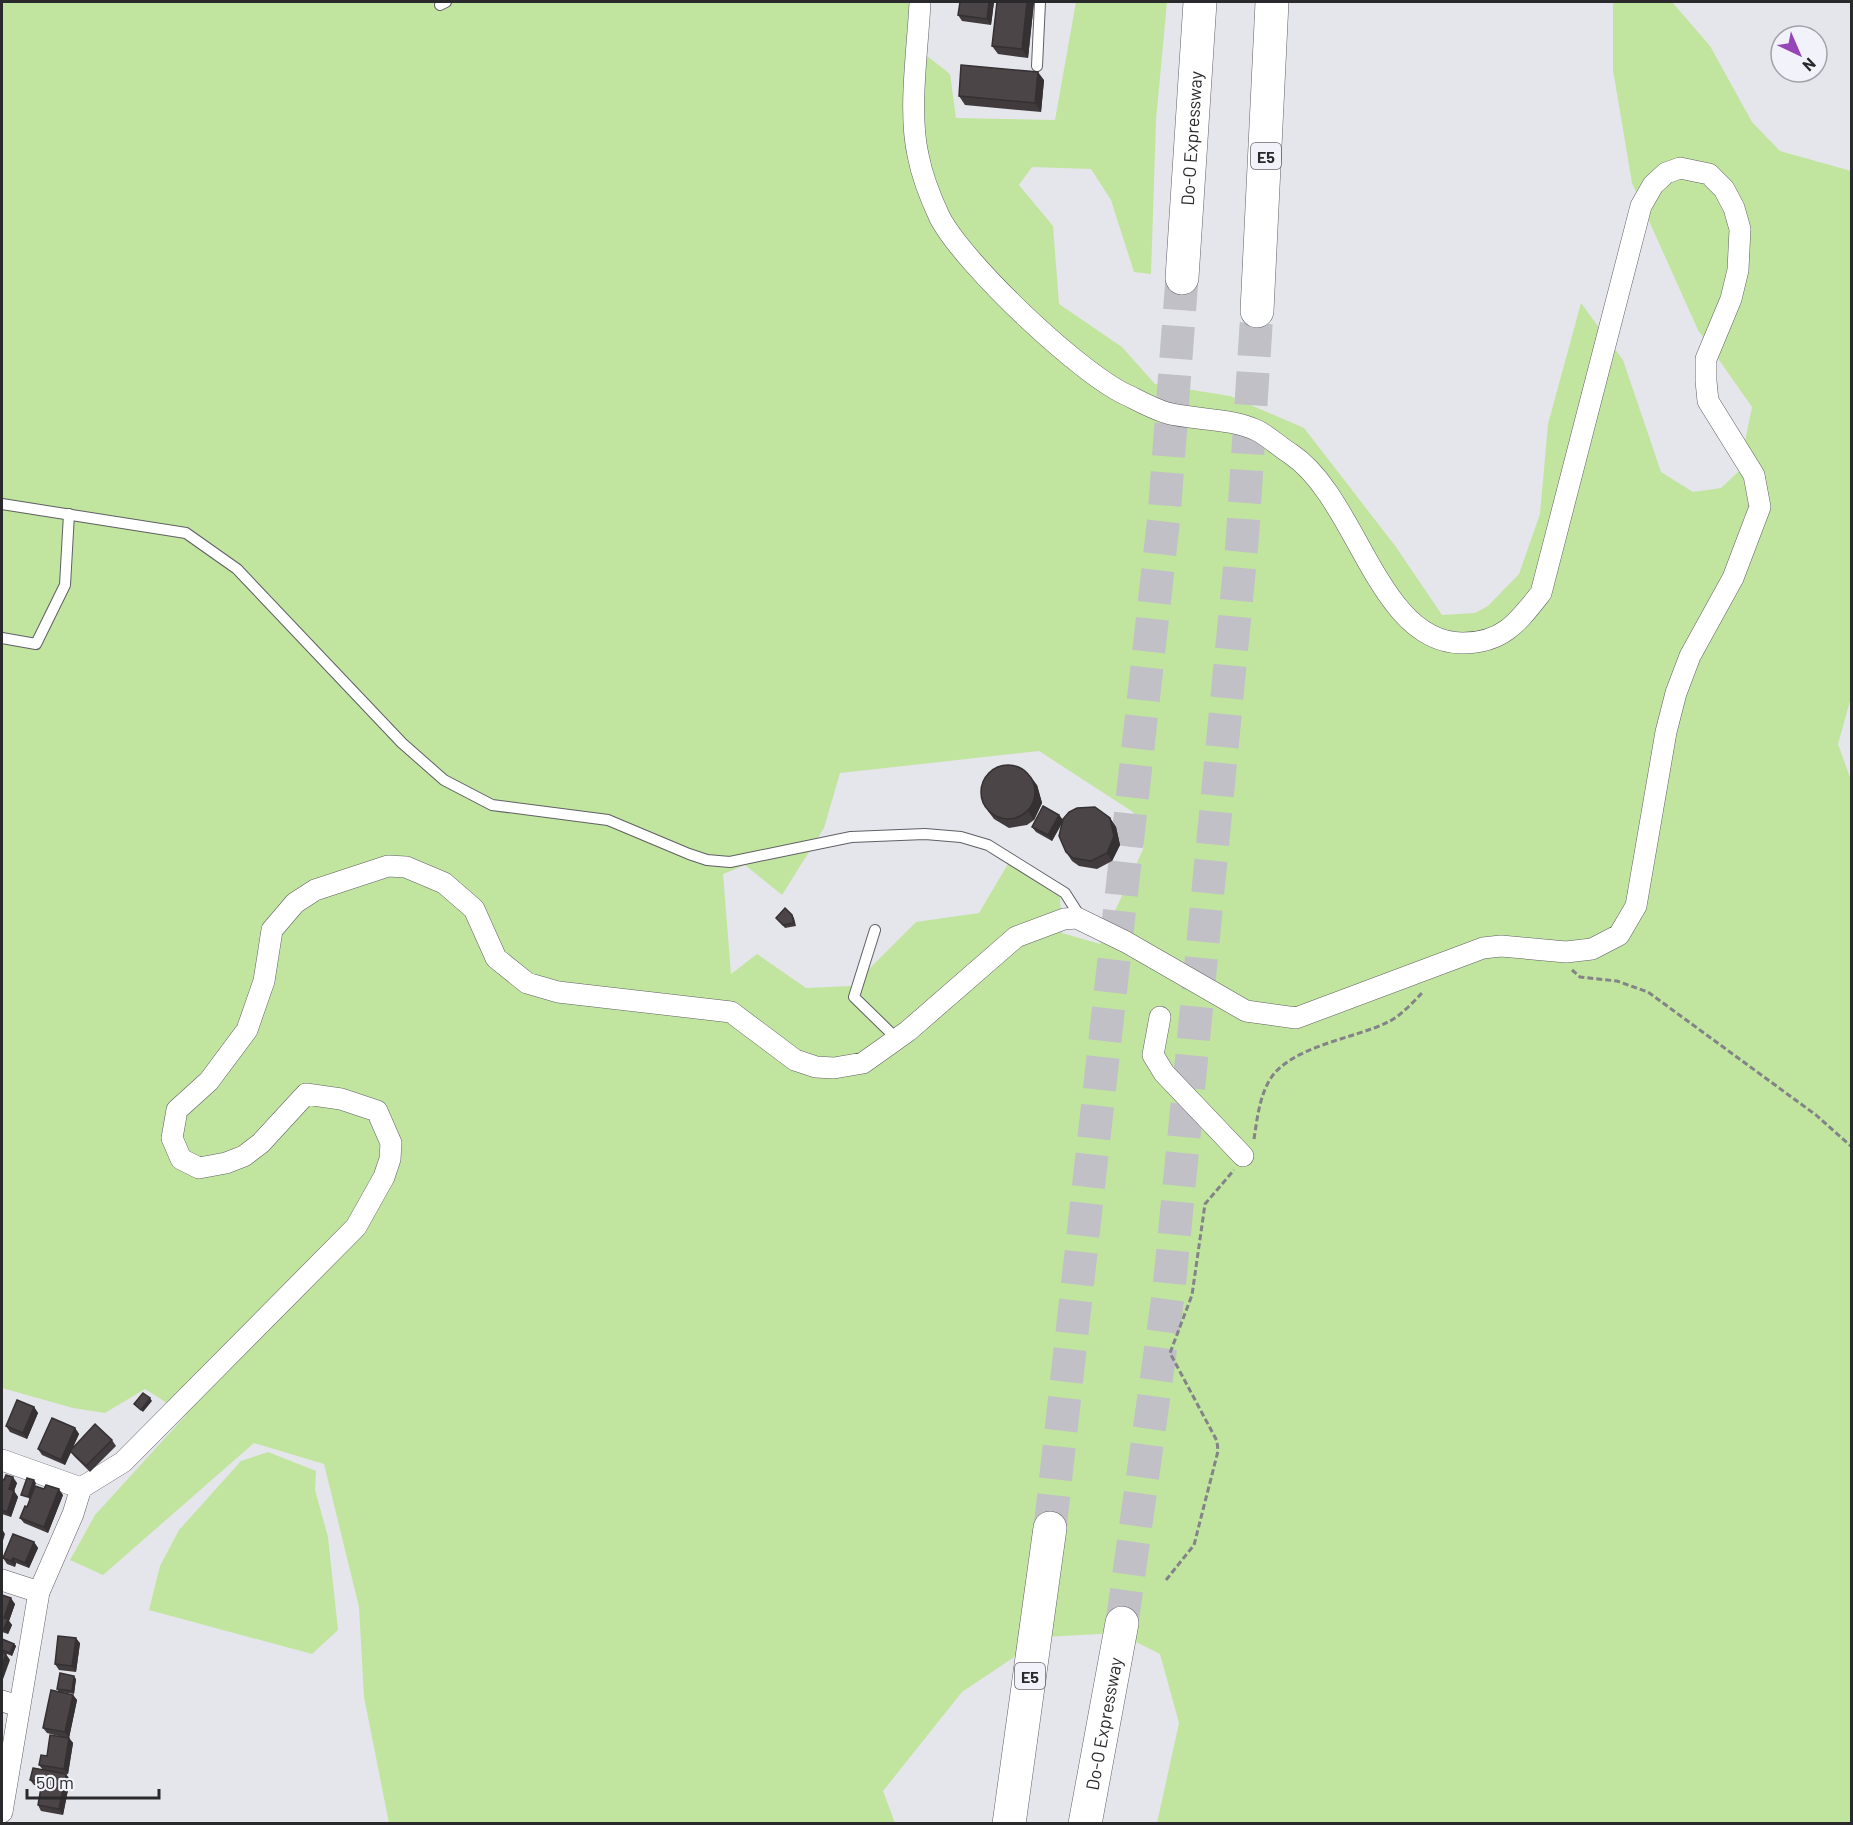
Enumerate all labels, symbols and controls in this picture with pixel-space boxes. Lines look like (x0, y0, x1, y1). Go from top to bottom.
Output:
north arrow (1769, 24, 1829, 84)
text: N (1799, 55, 1820, 76)
street label: Do-O Expressway (1176, 70, 1206, 206)
road number: E5 (1251, 143, 1281, 169)
street label: Do-O Expressway (1080, 1655, 1126, 1792)
road number: E5 (1015, 1663, 1045, 1689)
scale bar (27, 1762, 159, 1800)
text: 50 m (36, 1771, 74, 1793)

